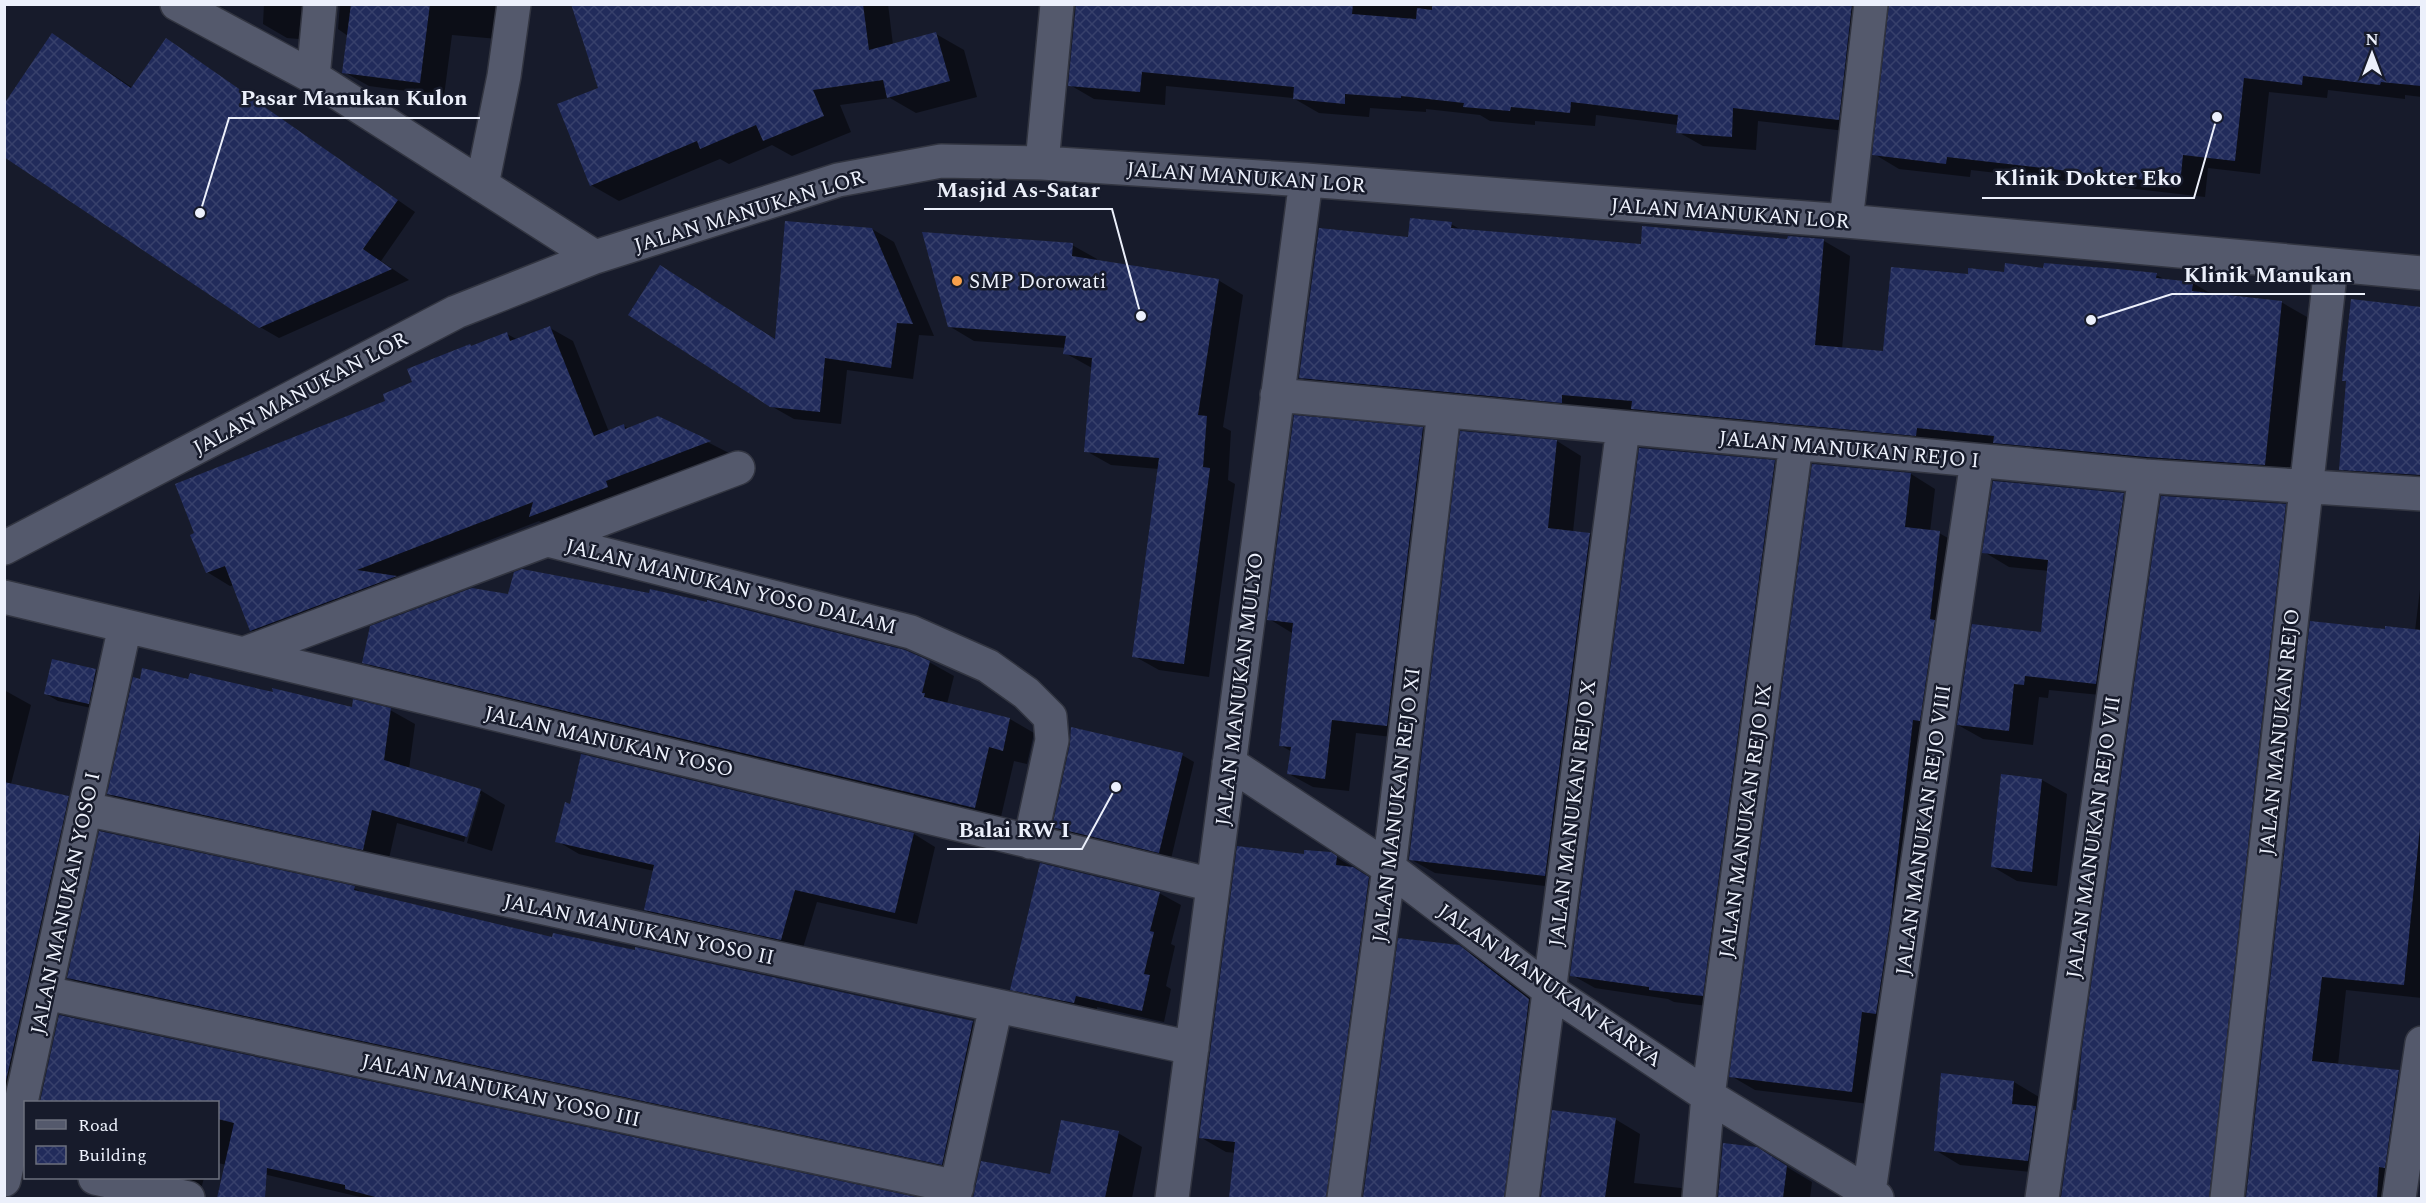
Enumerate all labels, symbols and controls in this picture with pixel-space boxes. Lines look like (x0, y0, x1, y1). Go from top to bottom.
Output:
north arrow (2342, 24, 2402, 84)
text: N (2365, 28, 2379, 52)
callout: Pasar Manukan Kulon (229, 78, 480, 118)
text: Pasar Manukan Kulon (240, 82, 468, 115)
street label: JALAN MANUKAN LOR (1125, 154, 1367, 202)
callout: Klinik Dokter Eko (1982, 158, 2194, 198)
street label: JALAN MANUKAN LOR (630, 162, 869, 262)
text: Klinik Dokter Eko (1994, 162, 2182, 195)
callout: Masjid As-Satar (924, 169, 1112, 209)
text: Masjid As-Satar (936, 174, 1100, 207)
street label: JALAN MANUKAN LOR (1609, 190, 1851, 238)
callout: Klinik Manukan (2172, 254, 2365, 294)
text: Klinik Manukan (2184, 259, 2353, 292)
place label: SMP Dorowati (969, 266, 1106, 298)
marker: SMP Dorowati (950, 274, 964, 288)
street label: JALAN MANUKAN LOR (187, 324, 414, 464)
street label: JALAN MANUKAN REJO I (1717, 423, 1980, 477)
street label: JALAN MANUKAN YOSO DALAM (562, 530, 900, 644)
street label: JALAN MANUKAN MULYO (1207, 551, 1273, 828)
street label: JALAN MANUKAN REJO (2251, 607, 2309, 857)
street label: JALAN MANUKAN REJO XI (1364, 666, 1430, 944)
street label: JALAN MANUKAN REJO X (1541, 678, 1605, 948)
street label: JALAN MANUKAN REJO IX (1711, 682, 1781, 960)
street label: JALAN MANUKAN REJO VIII (1888, 683, 1960, 978)
street label: JALAN MANUKAN REJO VII (2058, 694, 2130, 981)
street label: JALAN MANUKAN YOSO (481, 698, 736, 786)
street label: JALAN MANUKAN YOSO I (22, 769, 109, 1038)
callout: Balai RW I (947, 809, 1082, 849)
text: Balai RW I (958, 814, 1070, 847)
street label: JALAN MANUKAN YOSO II (500, 886, 777, 974)
street label: JALAN MANUKAN KARYA (1431, 896, 1669, 1076)
street label: JALAN MANUKAN YOSO III (358, 1046, 643, 1136)
legend (24, 1101, 219, 1179)
text: Road (78, 1112, 119, 1139)
text: Building (78, 1142, 147, 1169)

